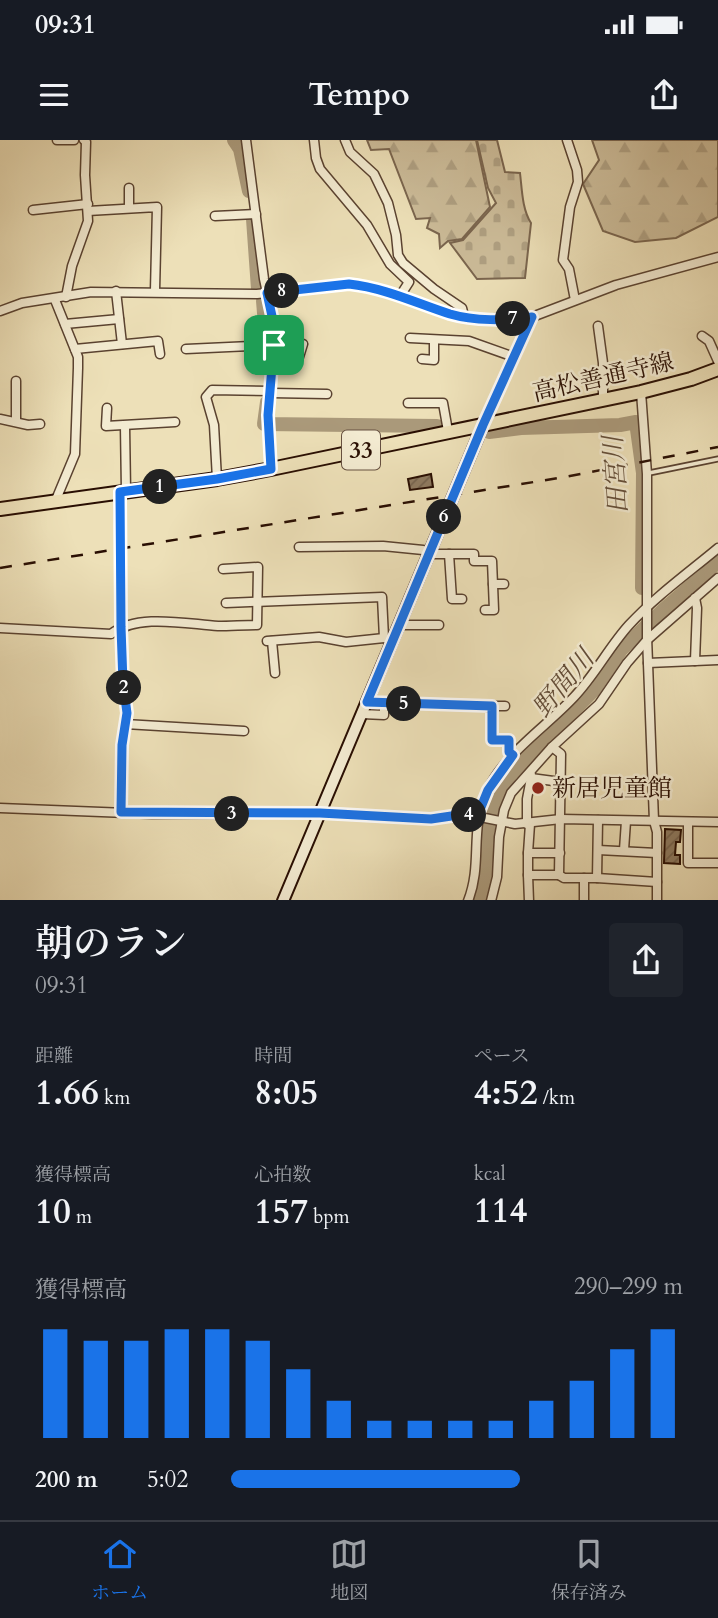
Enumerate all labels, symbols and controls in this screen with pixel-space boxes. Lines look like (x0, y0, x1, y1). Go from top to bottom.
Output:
text: 09:31 (35, 7, 96, 42)
text: Tempo (308, 73, 410, 117)
icon: menu (35, 76, 73, 114)
icon: share (645, 76, 683, 114)
pin: 8 (264, 274, 300, 308)
text: 8 (277, 277, 286, 303)
pin: 7 (496, 302, 530, 336)
text: 7 (508, 305, 517, 331)
pin (244, 315, 304, 375)
icon: arrive (255, 326, 293, 364)
street label: 高松善通寺線 (529, 345, 677, 410)
road number: 33 (342, 430, 380, 470)
water label: 田宮川 (595, 432, 636, 515)
pin: 1 (142, 470, 178, 504)
text: 1 (155, 473, 164, 499)
pin: 6 (426, 500, 462, 534)
text: 6 (439, 503, 448, 529)
water label: 野間川 (525, 640, 604, 724)
pin: 2 (106, 670, 142, 706)
text: 2 (119, 674, 128, 700)
pin: 5 (386, 686, 422, 722)
text: 5 (399, 690, 408, 716)
place label: 新居児童館 (552, 772, 672, 805)
marker: 新居児童館 (530, 780, 546, 796)
pin: 3 (215, 796, 250, 832)
pin: 4 (452, 798, 486, 832)
text: 3 (227, 800, 236, 826)
text: 4 (464, 801, 473, 827)
text: 朝のラン (35, 918, 187, 970)
button: share (609, 923, 683, 997)
text: 09:31 (35, 970, 88, 1001)
text: 距離 (35, 1043, 73, 1069)
text: 時間 (254, 1043, 292, 1069)
text: ペース (474, 1043, 530, 1069)
text: 1.66 (35, 1069, 99, 1117)
text: 8:05 (254, 1069, 318, 1117)
text: 4:52 (474, 1069, 538, 1117)
text: km (99, 1085, 130, 1111)
text: /km (538, 1085, 575, 1111)
text: kcal (474, 1161, 506, 1187)
text: 獲得標高 (35, 1162, 111, 1188)
text: 心拍数 (254, 1162, 311, 1188)
text: 114 (474, 1187, 527, 1235)
text: 10 (35, 1188, 71, 1236)
text: 157 (254, 1188, 308, 1236)
text: m (71, 1204, 92, 1230)
text: bpm (308, 1204, 350, 1230)
text: 290–299 m (574, 1271, 683, 1302)
text: 獲得標高 (35, 1274, 127, 1305)
text: 200 m (35, 1464, 98, 1495)
text: 5:02 (147, 1464, 188, 1495)
tab: ホーム (91, 1535, 148, 1606)
tab: 地図 (330, 1535, 369, 1606)
tab: 保存済み (551, 1535, 627, 1606)

